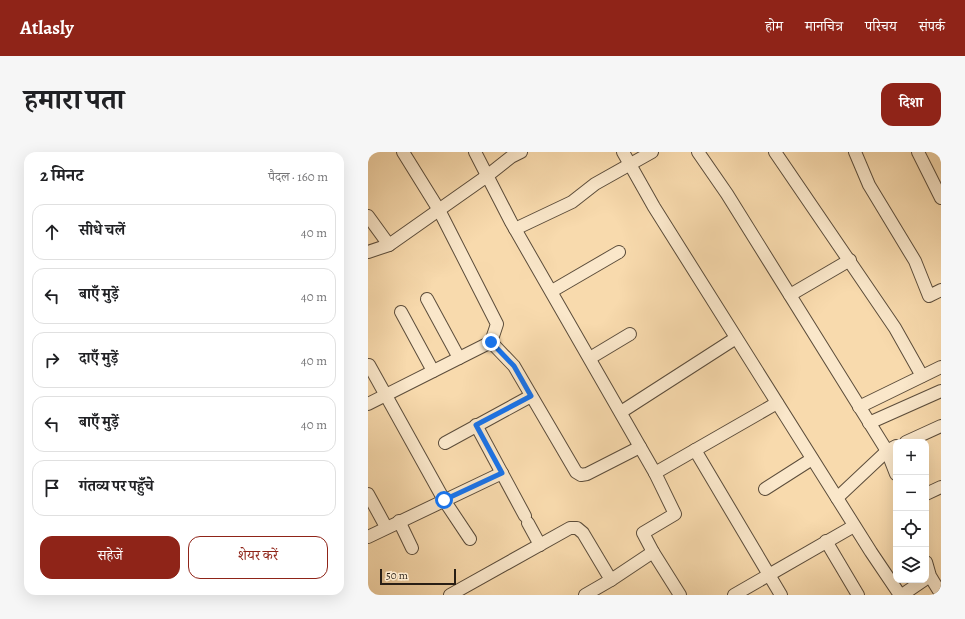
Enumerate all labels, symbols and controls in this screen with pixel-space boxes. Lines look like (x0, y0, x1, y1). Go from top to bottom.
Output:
text: Atlasly (20, 15, 74, 41)
text: होम (765, 17, 783, 36)
text: मानचित्र (805, 17, 843, 36)
text: परिचय (865, 17, 897, 36)
text: संपर्क (919, 17, 945, 36)
text: हमारा पता (24, 81, 124, 119)
button: दिशा (881, 83, 941, 126)
text: 2 मिनट (40, 164, 83, 187)
text: पैदल · 160 m (268, 168, 328, 185)
text: सीधे चलें (79, 220, 125, 240)
icon: ahead (41, 221, 63, 243)
text: 40 m (301, 224, 327, 241)
text: बाएँ मुड़ें (79, 284, 119, 304)
icon: left (41, 285, 63, 307)
text: 40 m (301, 288, 327, 305)
route end (482, 333, 500, 351)
text: दाएँ मुड़ें (79, 348, 118, 368)
icon: right (41, 349, 63, 371)
text: 40 m (301, 352, 327, 369)
text: बाएँ मुड़ें (79, 412, 119, 432)
icon: left (41, 413, 63, 435)
text: 40 m (301, 416, 327, 433)
map controls (893, 439, 929, 583)
button: + (893, 439, 929, 475)
button: − (893, 475, 929, 511)
text: गंतव्य पर पहुँचे (79, 476, 154, 496)
icon: arrive (41, 477, 63, 499)
route start (435, 491, 453, 509)
button: locate (893, 511, 929, 547)
button: सहेजें (40, 536, 180, 579)
button: शेयर करें (188, 536, 328, 579)
button: layers (893, 547, 929, 583)
scale bar (380, 567, 456, 586)
text: 50 m (386, 568, 408, 583)

